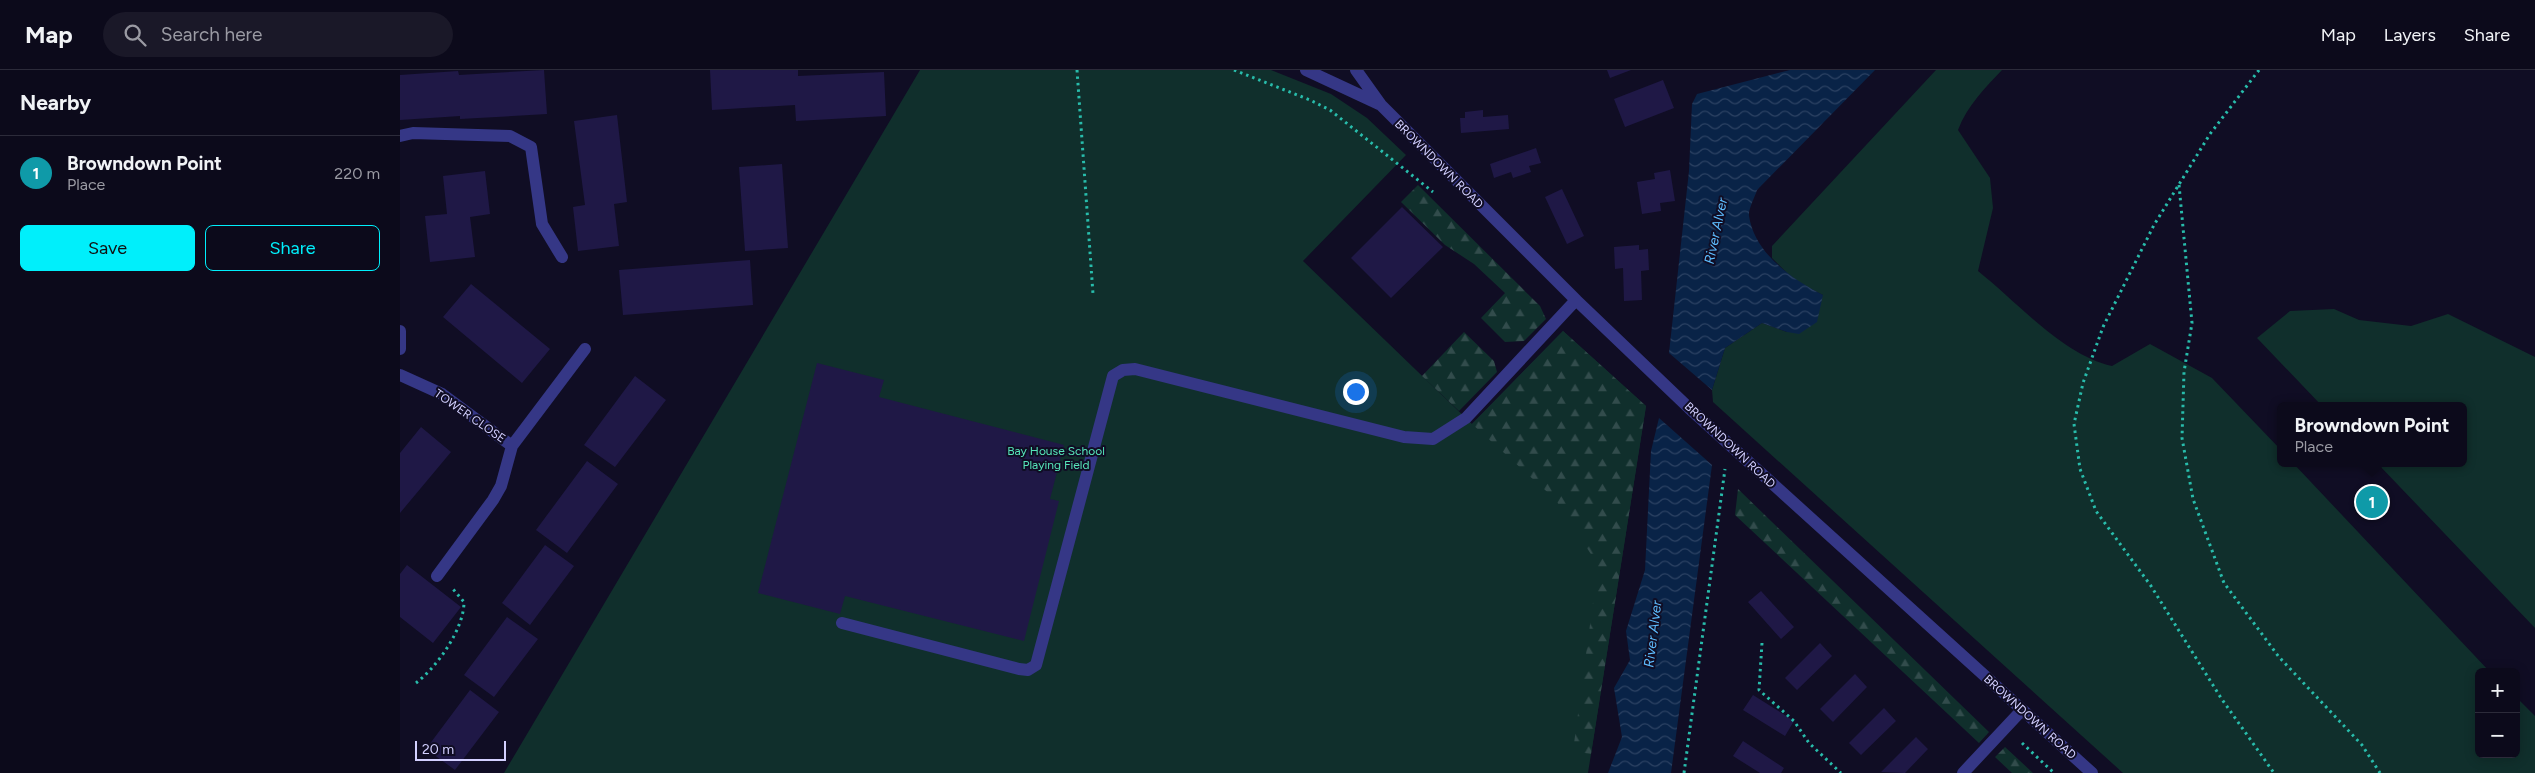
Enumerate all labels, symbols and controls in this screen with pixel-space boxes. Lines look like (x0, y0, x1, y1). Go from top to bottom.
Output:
search box (103, 12, 453, 57)
text: Map (25, 20, 73, 49)
icon: search (121, 21, 149, 49)
text: Search here (161, 23, 262, 46)
text: Map (2321, 24, 2356, 46)
text: Layers (2384, 24, 2436, 46)
text: Share (2464, 24, 2510, 46)
text: Nearby (20, 90, 91, 115)
street label: BROWNDOWN ROAD (1392, 117, 1486, 211)
text: Browndown Point (67, 152, 222, 175)
text: 1 (33, 164, 39, 183)
text: 220 m (334, 164, 380, 183)
text: Place (67, 175, 105, 194)
water label: River Alver (1701, 195, 1732, 266)
button: Save (20, 225, 195, 271)
button: Share (205, 225, 380, 271)
your location (1343, 379, 1369, 405)
street label: TOWER CLOSE (432, 386, 508, 446)
street label: BROWNDOWN ROAD (1682, 399, 1778, 491)
popup (2277, 402, 2467, 467)
text: Browndown Point (2295, 414, 2449, 437)
text: Place (2295, 437, 2333, 456)
park label: Bay House School Playing Field (1007, 444, 1105, 472)
pin: 1 (2356, 483, 2388, 521)
water label: River Alver (1640, 598, 1666, 668)
map controls (2475, 668, 2520, 758)
button: + (2475, 668, 2520, 713)
street label: BROWNDOWN ROAD (1981, 672, 2079, 762)
button: − (2475, 713, 2520, 758)
scale bar (415, 738, 506, 761)
text: 20 m (422, 741, 454, 758)

